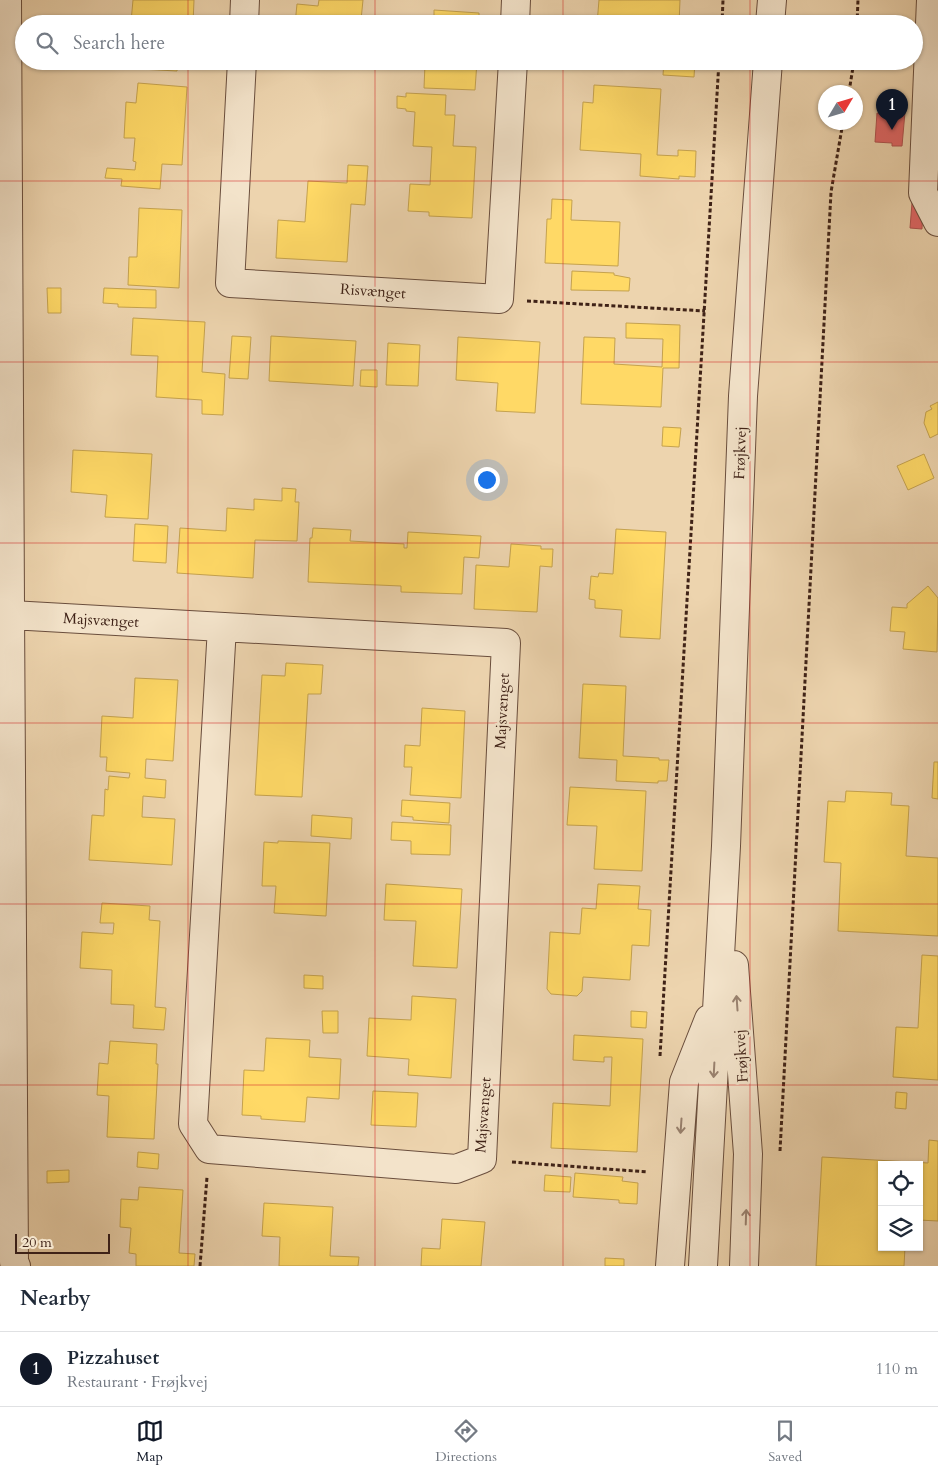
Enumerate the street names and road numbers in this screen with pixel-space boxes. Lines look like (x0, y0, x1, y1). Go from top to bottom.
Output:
street label: Risvænget (339, 279, 407, 303)
street label: Frøjkvej (729, 426, 751, 480)
street label: Majsvænget (63, 608, 140, 632)
street label: Majsvænget (490, 672, 514, 749)
street label: Frøjkvej (729, 1029, 753, 1083)
street label: Majsvænget (470, 1076, 496, 1154)

